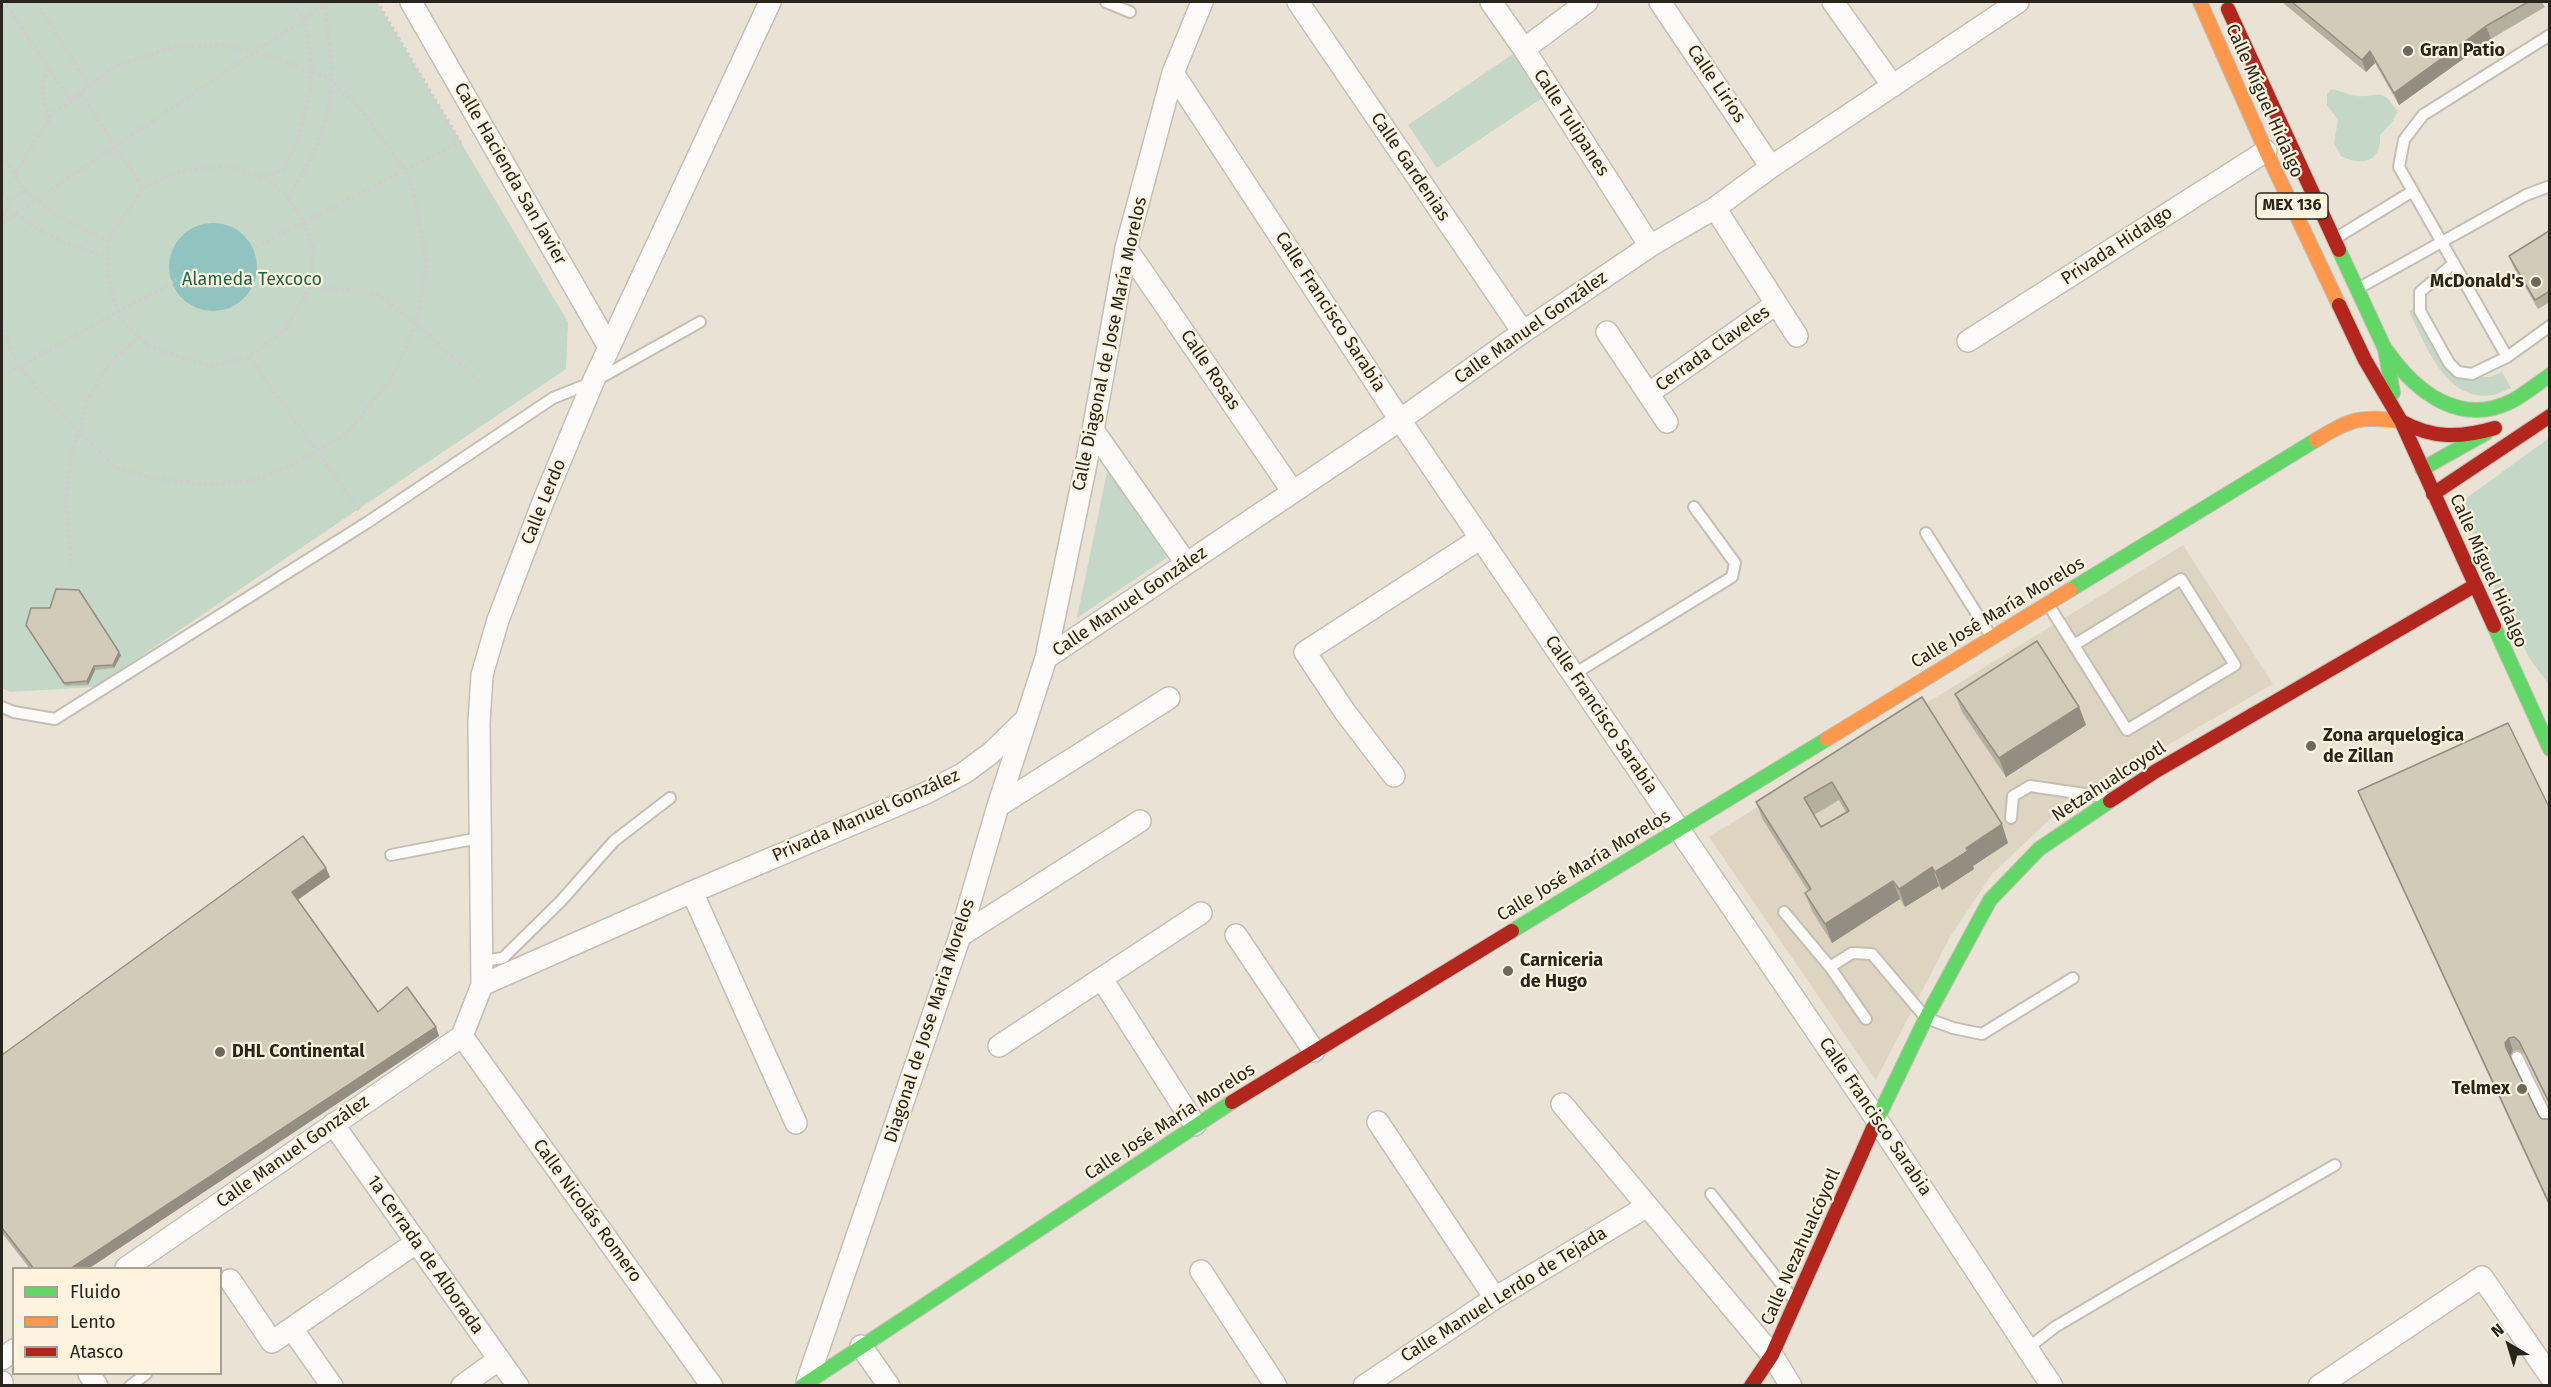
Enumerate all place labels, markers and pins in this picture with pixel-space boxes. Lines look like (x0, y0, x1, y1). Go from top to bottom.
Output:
place label: Gran Patio (2420, 40, 2505, 62)
marker: Gran Patio (2401, 44, 2415, 58)
place label: McDonald's (2430, 271, 2524, 293)
marker: McDonald's (2529, 275, 2543, 289)
place label: Zona arquelogica de Zillan (2323, 725, 2464, 768)
marker: Zona arquelogica de Zillan (2304, 739, 2318, 753)
place label: Carniceria de Hugo (1520, 950, 1603, 992)
marker: Carniceria de Hugo (1501, 964, 1515, 978)
place label: DHL Continental (232, 1041, 365, 1063)
marker: DHL Continental (213, 1045, 227, 1059)
place label: Telmex (2452, 1078, 2510, 1100)
marker: Telmex (2515, 1082, 2529, 1096)

